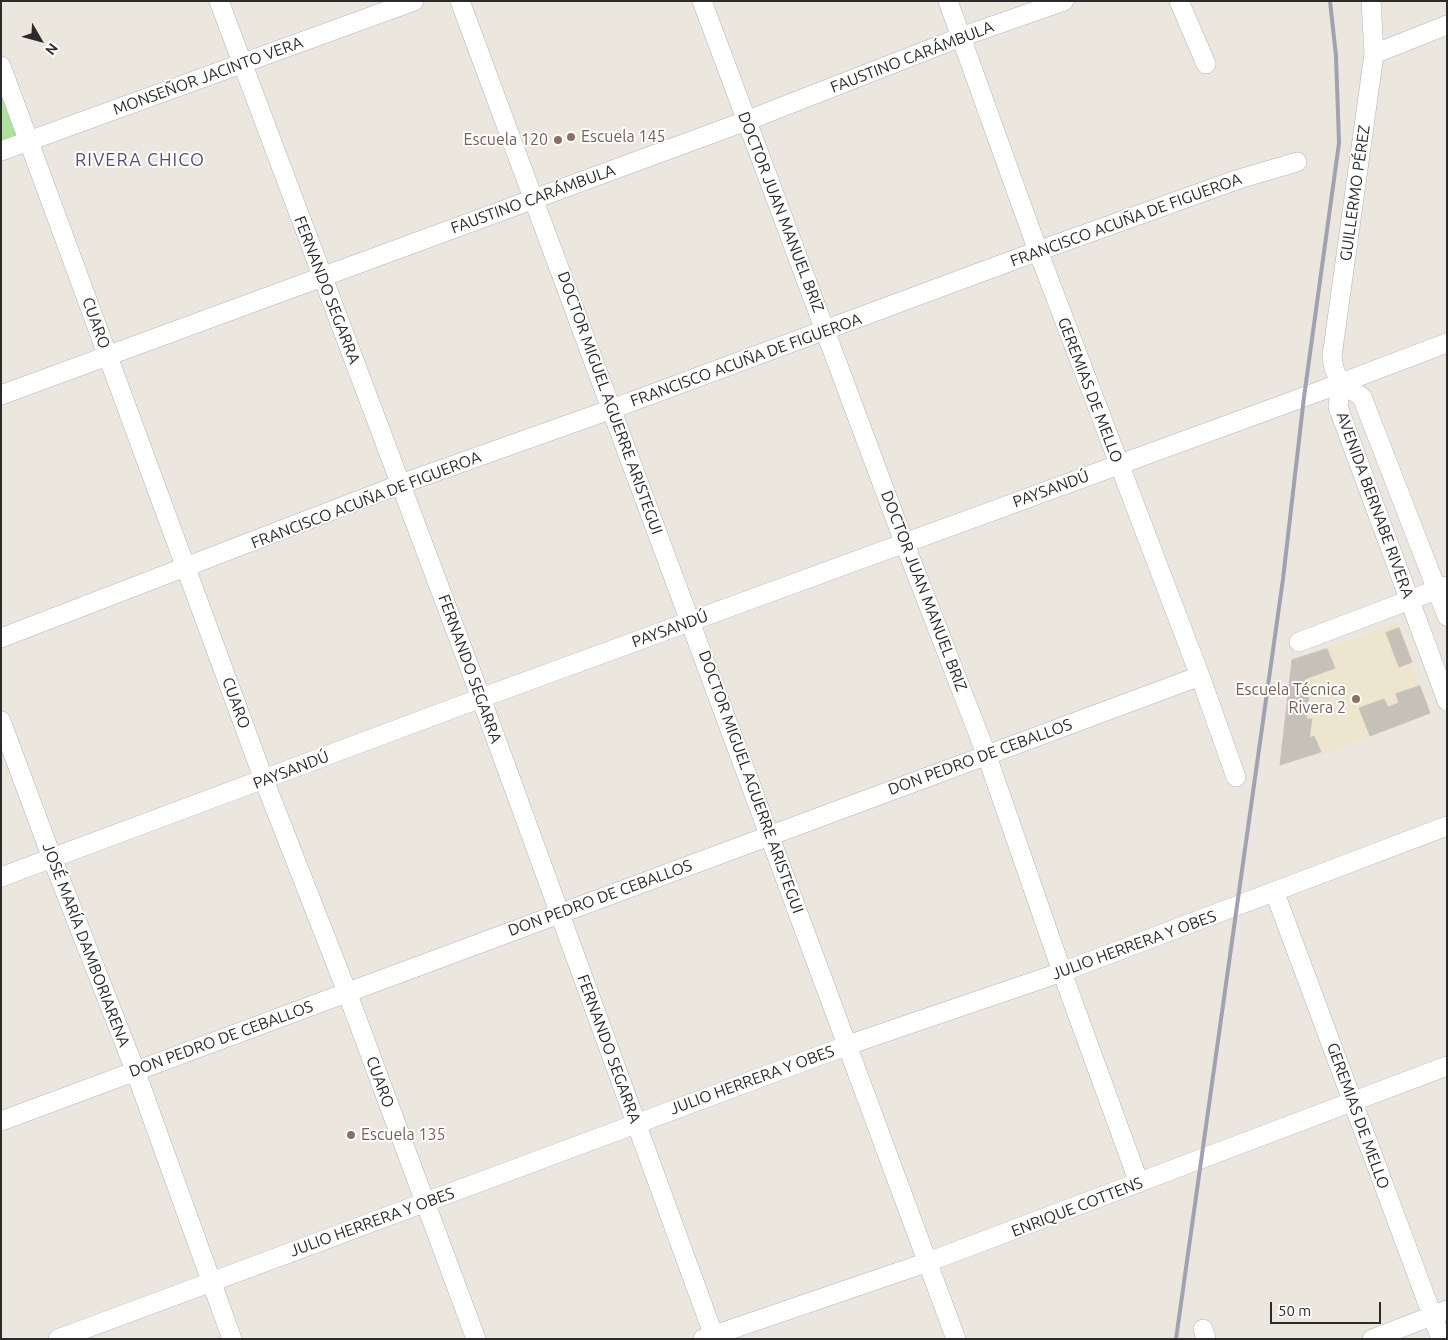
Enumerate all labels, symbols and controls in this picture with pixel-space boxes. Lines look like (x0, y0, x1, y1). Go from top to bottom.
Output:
north arrow (15, 15, 65, 65)
street label: FAUSTINO CARÁMBULA (828, 17, 996, 97)
street label: MONSEÑOR JACINTO VERA (110, 33, 306, 119)
text: N (42, 40, 61, 58)
street label: DOCTOR JUAN MANUEL BRIZ (734, 109, 828, 315)
street label: GUILLERMO PÉREZ (1336, 124, 1374, 262)
place label: Escuela 145 (581, 127, 666, 147)
place label: Escuela 120 (463, 130, 548, 150)
marker: Escuela 145 (565, 131, 577, 143)
marker: Escuela 120 (552, 134, 564, 146)
district label: RIVERA CHICO (74, 149, 206, 171)
street label: FAUSTINO CARÁMBULA (448, 160, 618, 238)
street label: FRANCISCO ACUÑA DE FIGUEROA (1008, 169, 1244, 271)
street label: FERNANDO SEGARRA (290, 213, 364, 367)
street label: DOCTOR MIGUEL AGUERRE ARISTEGUI (553, 269, 667, 537)
street label: CUARO (78, 295, 114, 351)
street label: FRANCISCO ACUÑA DE FIGUEROA (628, 309, 864, 411)
street label: GEREMIAS DE MELLO (1053, 315, 1127, 465)
street label: AVENIDA BERNABE RIVERA (1332, 409, 1418, 601)
street label: FRANCISCO ACUÑA DE FIGUEROA (248, 447, 484, 553)
street label: PAYSANDÚ (1010, 466, 1092, 512)
street label: DOCTOR JUAN MANUEL BRIZ (877, 488, 971, 694)
street label: FERNANDO SEGARRA (434, 592, 506, 746)
street label: PAYSANDÚ (629, 606, 711, 652)
street label: DOCTOR MIGUEL AGUERRE ARISTEGUI (694, 648, 808, 916)
street label: CUARO (218, 675, 254, 731)
place label: Escuela Técnica Rivera 2 (1236, 680, 1346, 718)
marker: Escuela Técnica Rivera 2 (1350, 693, 1362, 705)
street label: DON PEDRO DE CEBALLOS (885, 715, 1075, 799)
street label: PAYSANDÚ (250, 747, 332, 793)
street label: JOSÉ MARÍA DAMBORIARENA (38, 840, 134, 1050)
street label: DON PEDRO DE CEBALLOS (505, 856, 695, 940)
street label: JULIO HERRERA Y OBES (1049, 906, 1219, 984)
street label: FERNANDO SEGARRA (573, 972, 645, 1126)
street label: DON PEDRO DE CEBALLOS (126, 997, 316, 1081)
street label: GEREMIAS DE MELLO (1323, 1040, 1393, 1192)
street label: JULIO HERRERA Y OBES (667, 1041, 837, 1119)
street label: CUARO (362, 1054, 398, 1110)
place label: Escuela 135 (361, 1125, 446, 1145)
marker: Escuela 135 (345, 1129, 357, 1141)
street label: ENRIQUE COTTENS (1009, 1173, 1145, 1241)
street label: JULIO HERRERA Y OBES (287, 1183, 457, 1261)
scale bar (1273, 1292, 1384, 1324)
text: 50 m (1278, 1302, 1311, 1319)

